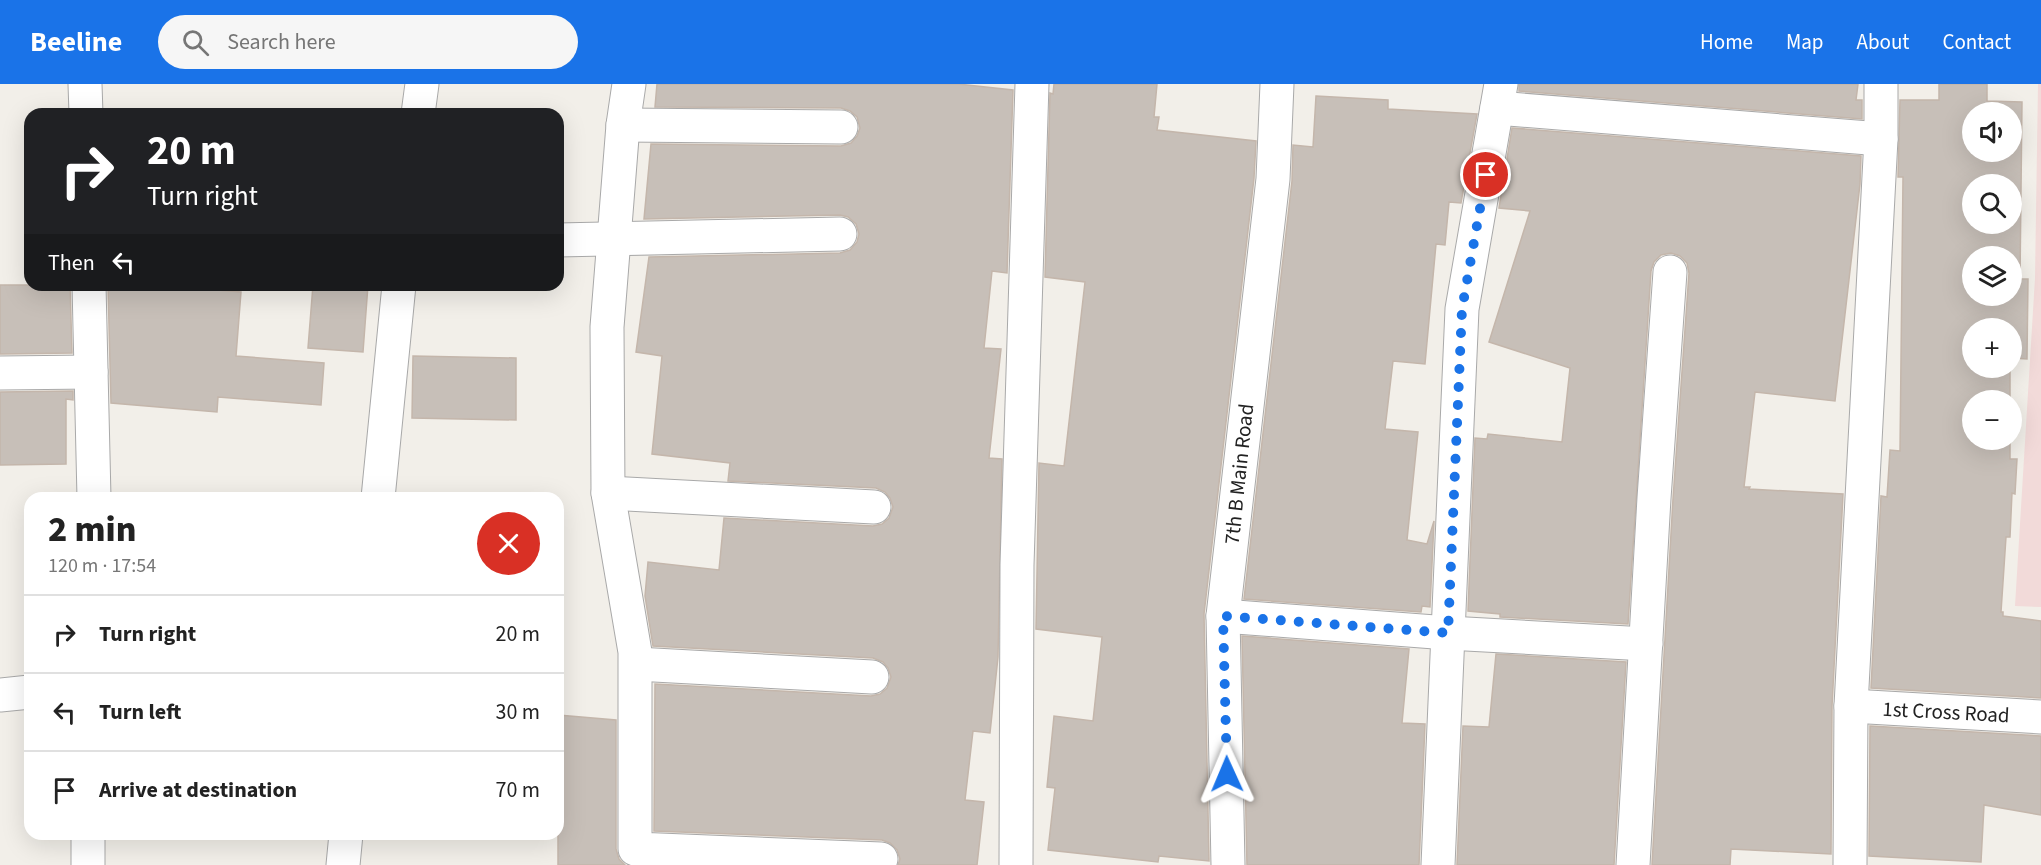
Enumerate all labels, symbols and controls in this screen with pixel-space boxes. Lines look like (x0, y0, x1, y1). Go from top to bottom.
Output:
search box (158, 15, 578, 69)
text: Beeline (30, 22, 122, 62)
icon: search (179, 26, 212, 59)
text: Search here (227, 26, 336, 58)
text: Home (1700, 27, 1753, 57)
text: Map (1786, 27, 1824, 57)
text: About (1857, 27, 1909, 57)
text: Contact (1942, 27, 2011, 57)
map controls (1962, 102, 2022, 450)
button: sound (1962, 102, 2022, 162)
text: 20 m (147, 121, 236, 181)
icon: right (48, 132, 126, 210)
pin (1460, 149, 1511, 200)
icon: arrive (1469, 158, 1502, 191)
button: search (1962, 174, 2022, 234)
text: Turn right (147, 177, 258, 216)
icon: left (107, 246, 140, 279)
button: layers (1962, 246, 2022, 306)
text: Then (48, 247, 95, 279)
button: + (1962, 318, 2022, 378)
button: − (1962, 390, 2022, 450)
street label: 7th B Main Road (1217, 402, 1261, 546)
text: 2 min (48, 504, 136, 555)
button: close (477, 512, 540, 575)
text: 120 m · 17:54 (48, 552, 156, 580)
icon: right (48, 618, 81, 651)
text: Turn right (99, 618, 196, 650)
text: 20 m (495, 618, 540, 650)
street label: 1st Cross Road (1882, 694, 2010, 730)
icon: left (48, 696, 81, 729)
text: Turn left (99, 696, 181, 728)
text: 30 m (495, 696, 540, 728)
position arrow (1195, 742, 1259, 806)
icon: arrive (48, 774, 81, 807)
text: Arrive at destination (99, 774, 297, 806)
text: 70 m (495, 774, 540, 806)

